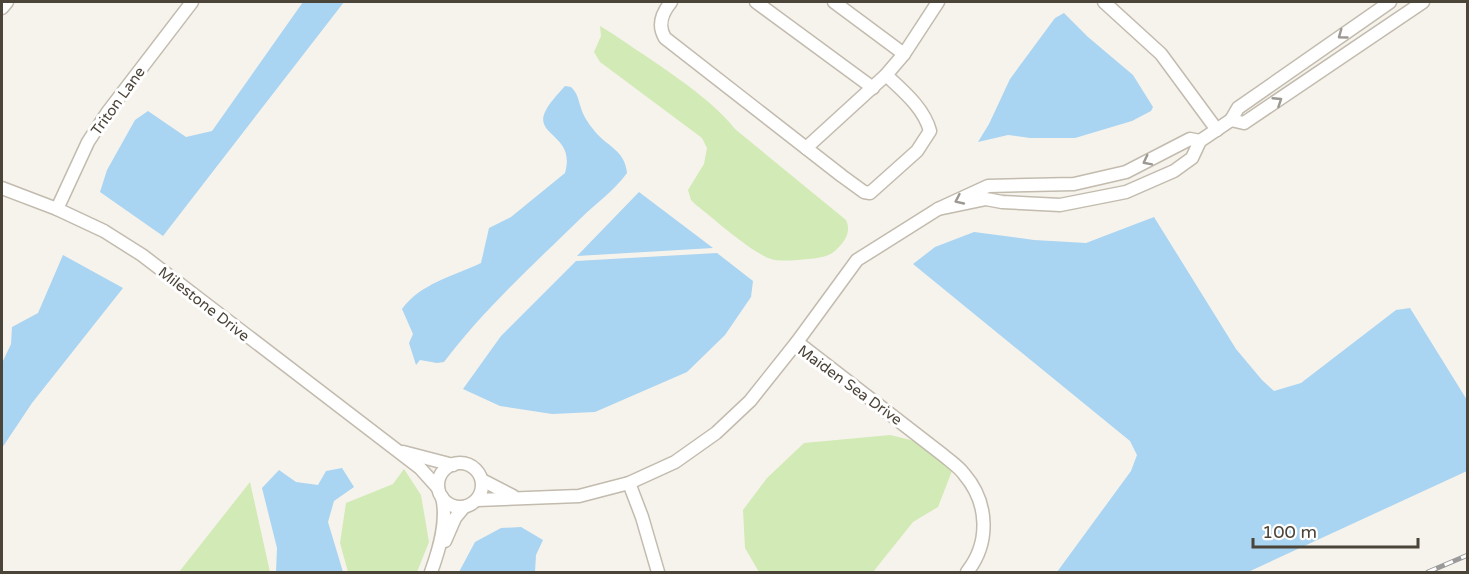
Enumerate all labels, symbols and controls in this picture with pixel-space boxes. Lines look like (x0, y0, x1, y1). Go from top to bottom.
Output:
one-way arrow (1338, 28, 1349, 39)
street label: Triton Lane (87, 63, 149, 139)
one-way arrow (1271, 97, 1282, 108)
one-way arrow (1142, 154, 1153, 166)
one-way arrow (954, 192, 965, 204)
street label: Milestone Drive (155, 263, 253, 345)
street label: Maiden Sea Drive (794, 341, 906, 429)
scale bar (1253, 511, 1418, 549)
text: 100 m (1262, 521, 1317, 543)

